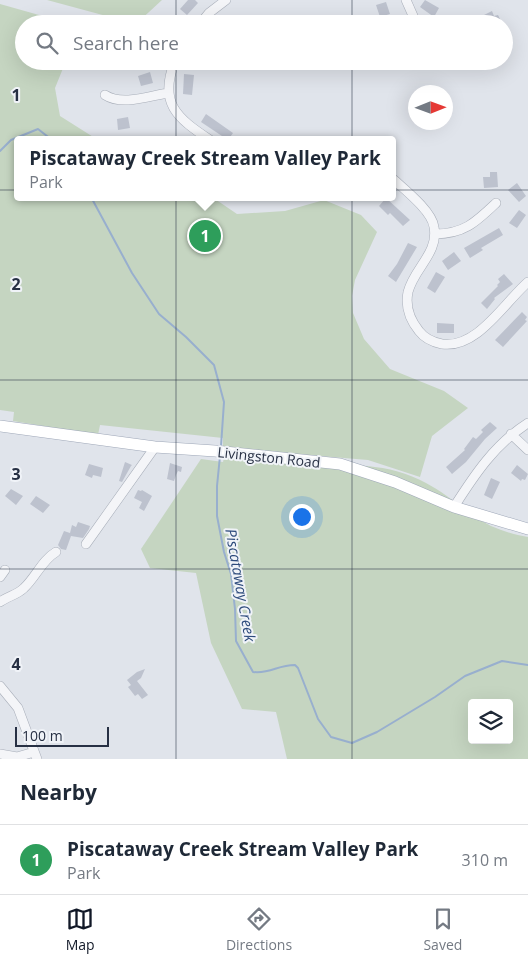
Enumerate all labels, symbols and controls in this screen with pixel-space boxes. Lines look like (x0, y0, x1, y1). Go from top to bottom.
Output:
search box (15, 15, 513, 70)
icon: search (33, 29, 61, 57)
text: Search here (73, 30, 179, 56)
text: 1 (11, 84, 21, 106)
north arrow (408, 85, 453, 130)
popup (14, 136, 396, 201)
text: Piscataway Creek Stream Valley Park (29, 145, 381, 171)
text: Park (29, 171, 63, 193)
pin: 1 (189, 217, 221, 255)
text: 2 (11, 273, 21, 295)
street label: Livingston Road (217, 442, 321, 472)
text: 3 (11, 463, 21, 485)
your location (289, 504, 315, 530)
water label: Piscataway Creek (221, 527, 261, 644)
text: 4 (11, 653, 21, 675)
map controls (468, 699, 513, 744)
button: layers (468, 699, 513, 744)
scale bar (15, 724, 109, 747)
text: 100 m (22, 726, 63, 745)
text: Nearby (20, 778, 97, 806)
text: Piscataway Creek Stream Valley Park (67, 836, 418, 862)
text: 1 (31, 849, 41, 871)
text: 310 m (462, 849, 508, 871)
text: Park (67, 862, 100, 884)
tab: Map (66, 905, 95, 954)
tab: Directions (226, 905, 292, 954)
tab: Saved (423, 905, 462, 954)

